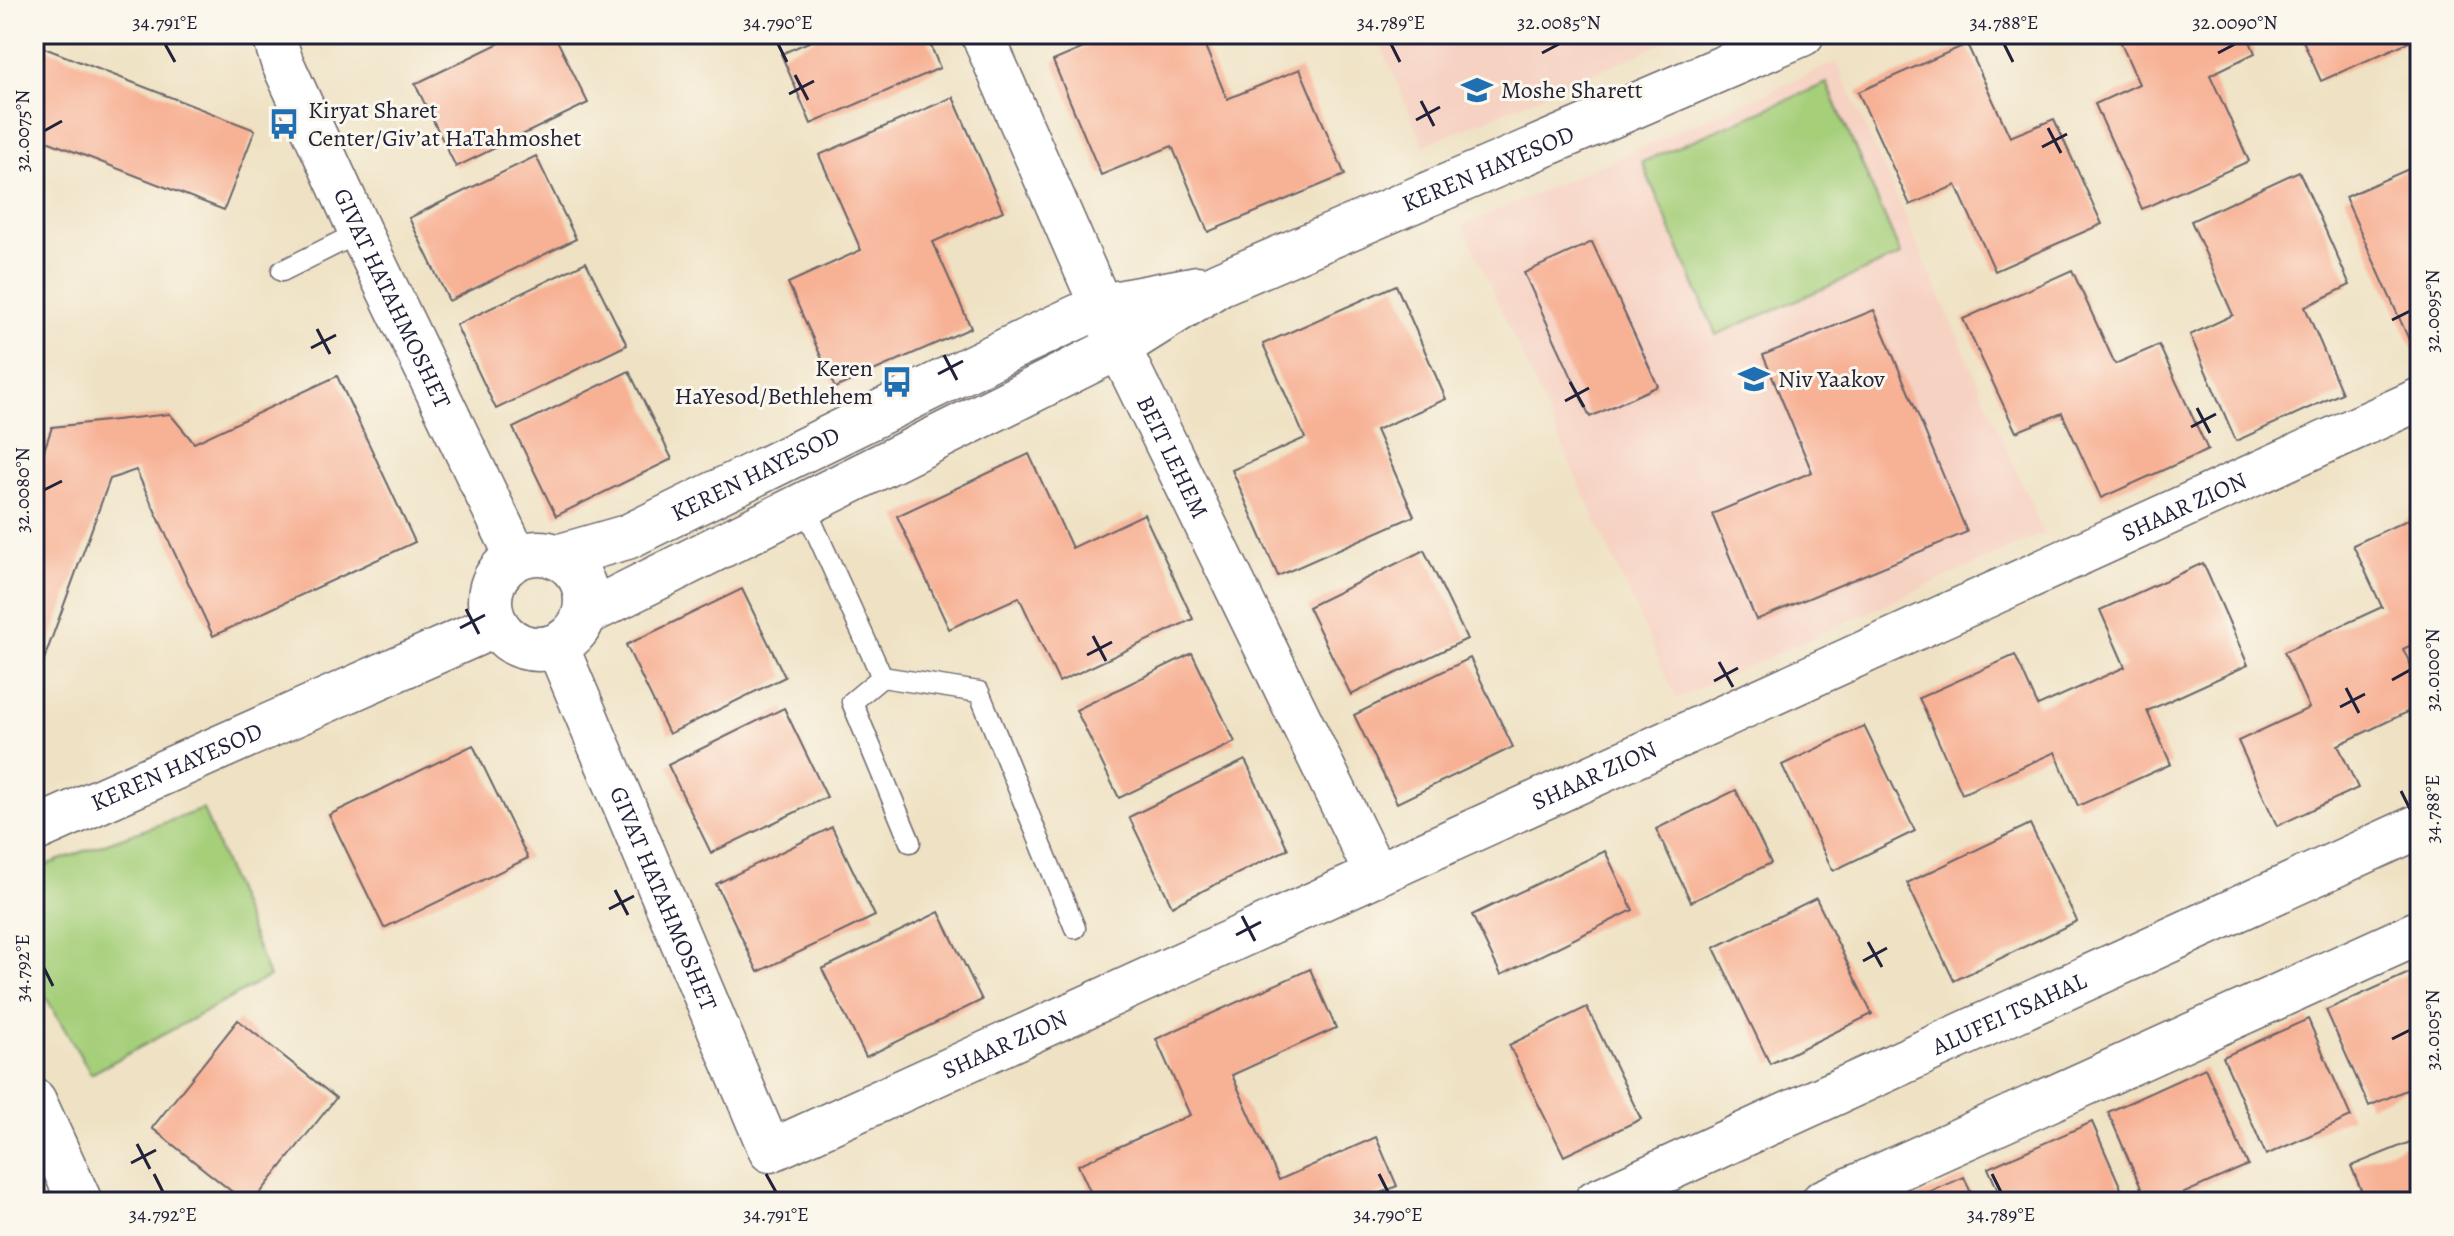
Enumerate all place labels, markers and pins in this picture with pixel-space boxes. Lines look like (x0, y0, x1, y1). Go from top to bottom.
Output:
school or university icon: Moshe Sharett (1460, 73, 1494, 107)
place label: Moshe Sharett (1501, 74, 1643, 106)
place label: Kiryat Sharet Center/Giv’at HaTahmoshet (308, 94, 582, 154)
bus stop icon: Kiryat Sharet Center/Giv’at HaTahmoshet (267, 107, 301, 141)
place label: Keren HaYesod/Bethlehem (675, 352, 873, 412)
school or university icon: Niv Yaakov (1737, 362, 1771, 396)
place label: Niv Yaakov (1778, 363, 1885, 395)
bus stop icon: Keren HaYesod/Bethlehem (880, 365, 914, 399)

